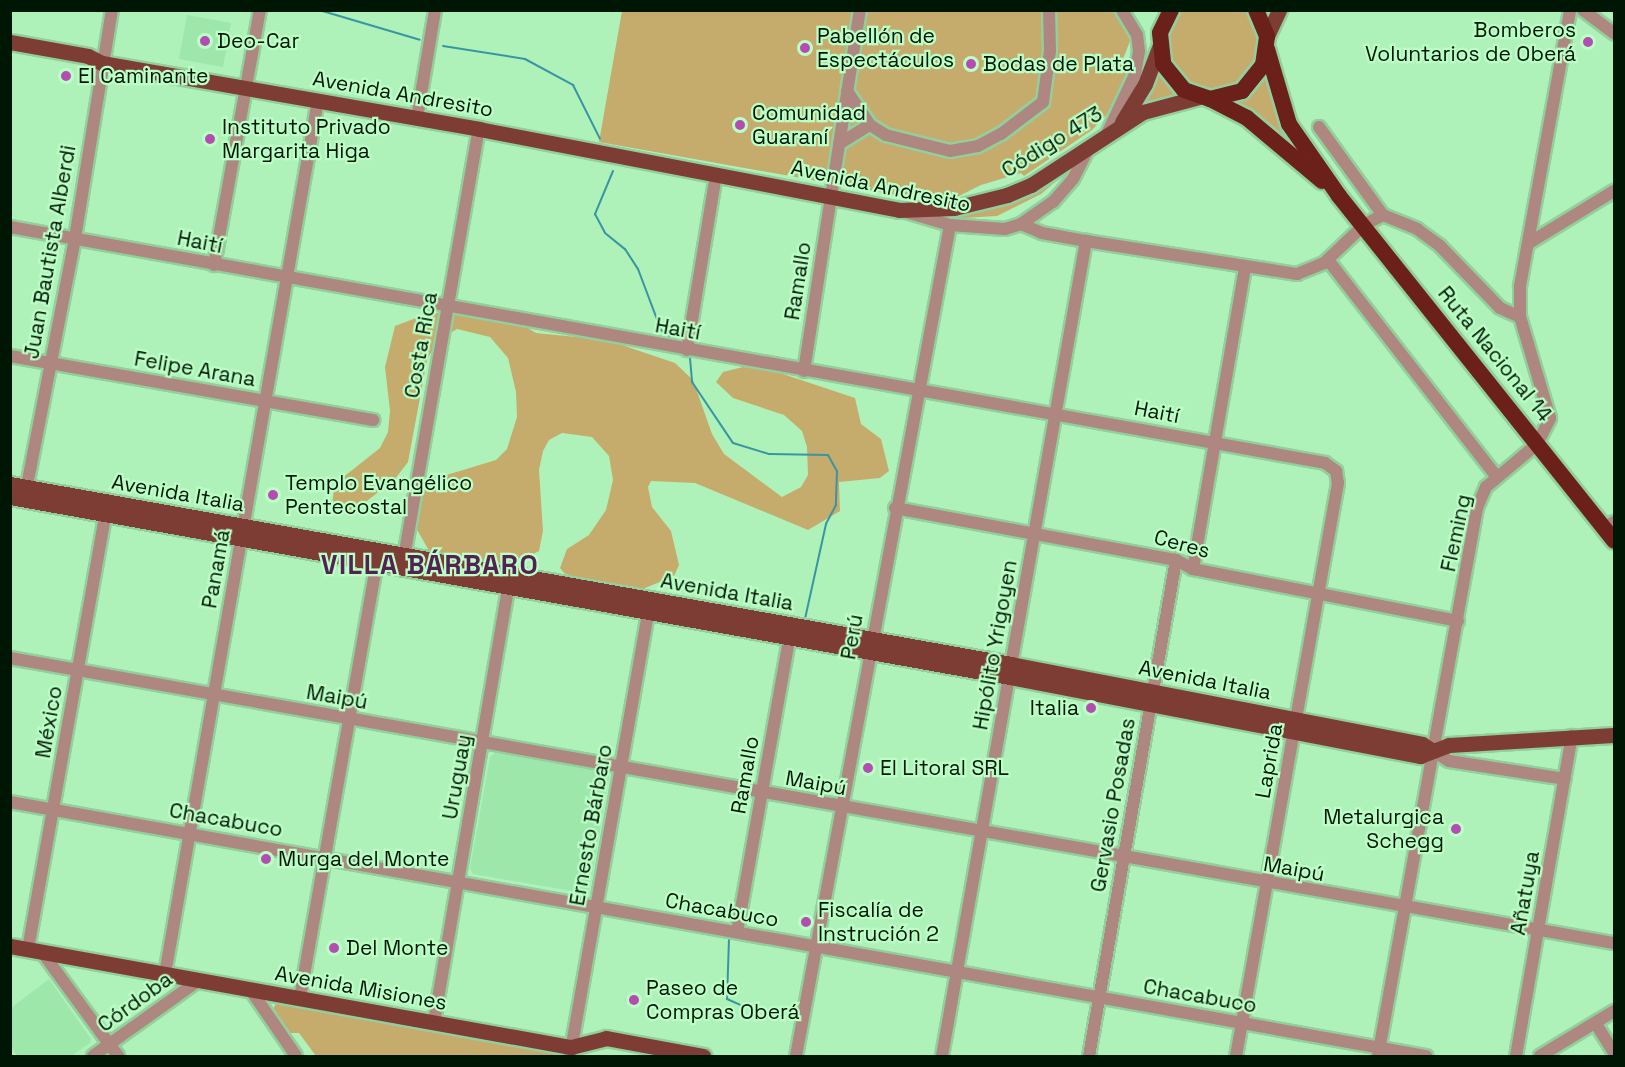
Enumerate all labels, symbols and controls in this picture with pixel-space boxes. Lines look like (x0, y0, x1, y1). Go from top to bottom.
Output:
place label: Bomberos Voluntarios de Oberá (1365, 17, 1576, 67)
place label: Pabellón de Espectáculos (817, 23, 954, 73)
place label: Deo-Car (217, 28, 299, 54)
marker: Deo-Car (198, 34, 212, 48)
marker: Bomberos Voluntarios de Oberá (1581, 35, 1595, 49)
marker: Pabellón de Espectáculos (798, 41, 812, 55)
place label: Bodas de Plata (983, 51, 1134, 77)
marker: Bodas de Plata (964, 57, 978, 71)
place label: El Caminante (78, 63, 208, 89)
street label: Avenida Andresito (311, 66, 495, 122)
marker: El Caminante (59, 69, 73, 83)
place label: Comunidad Guaraní (752, 100, 866, 150)
street label: Código 473 (997, 101, 1107, 183)
place label: Instituto Privado Margarita Higa (222, 114, 391, 164)
marker: Comunidad Guaraní (733, 118, 747, 132)
marker: Instituto Privado Margarita Higa (203, 132, 217, 146)
street label: Juan Bautista Alberdi (19, 143, 81, 361)
street label: Avenida Andresito (789, 155, 973, 217)
street label: Haití (175, 225, 225, 259)
street label: Ramallo (779, 240, 817, 322)
street label: Ruta Nacional 14 (1433, 281, 1557, 427)
street label: Costa Rica (399, 290, 443, 400)
street label: Haití (653, 313, 703, 345)
street label: Felipe Arana (132, 346, 258, 392)
street label: Haití (1132, 395, 1182, 429)
street label: Avenida Italia (110, 469, 246, 517)
place label: Templo Evangélico Pentecostal (285, 470, 472, 520)
marker: Templo Evangélico Pentecostal (266, 488, 280, 502)
street label: Fleming (1436, 492, 1476, 574)
street label: Ceres (1151, 524, 1213, 564)
street label: Panamá (197, 528, 235, 610)
district label: VILLA BÁRBARO (321, 549, 539, 581)
street label: Hipólito Yrigoyen (968, 558, 1022, 732)
street label: Avenida Italia (659, 568, 795, 616)
street label: Perú (836, 612, 868, 662)
street label: Avenida Italia (1137, 655, 1273, 705)
street label: Maipú (304, 679, 370, 715)
street label: México (30, 684, 68, 760)
place label: Italia (1030, 695, 1079, 721)
marker: Italia (1084, 701, 1098, 715)
street label: Gervasio Posadas (1085, 716, 1141, 894)
street label: Laprida (1250, 722, 1288, 800)
street label: Uruguay (437, 733, 477, 821)
street label: Ramallo (726, 734, 764, 816)
street label: Ernesto Bárbaro (564, 742, 618, 908)
place label: El Litoral SRL (880, 755, 1009, 781)
marker: El Litoral SRL (861, 761, 875, 775)
street label: Maipú (783, 765, 849, 801)
street label: Chacabuco (167, 798, 285, 842)
place label: Metalurgica Schegg (1323, 804, 1444, 854)
marker: Metalurgica Schegg (1449, 822, 1463, 836)
place label: Murga del Monte (278, 846, 449, 872)
street label: Añatuya (1505, 849, 1545, 937)
street label: Maipú (1261, 851, 1327, 887)
marker: Murga del Monte (259, 852, 273, 866)
street label: Chacabuco (663, 888, 781, 932)
place label: Fiscalía de Instrución 2 (818, 897, 939, 947)
marker: Fiscalía de Instrución 2 (799, 915, 813, 929)
place label: Del Monte (346, 935, 448, 961)
marker: Del Monte (327, 941, 341, 955)
street label: Avenida Misiones (273, 960, 449, 1016)
street label: Córdoba (93, 967, 177, 1037)
street label: Chacabuco (1141, 974, 1259, 1018)
place label: Paseo de Compras Oberá (646, 975, 800, 1025)
marker: Paseo de Compras Oberá (627, 993, 641, 1007)

